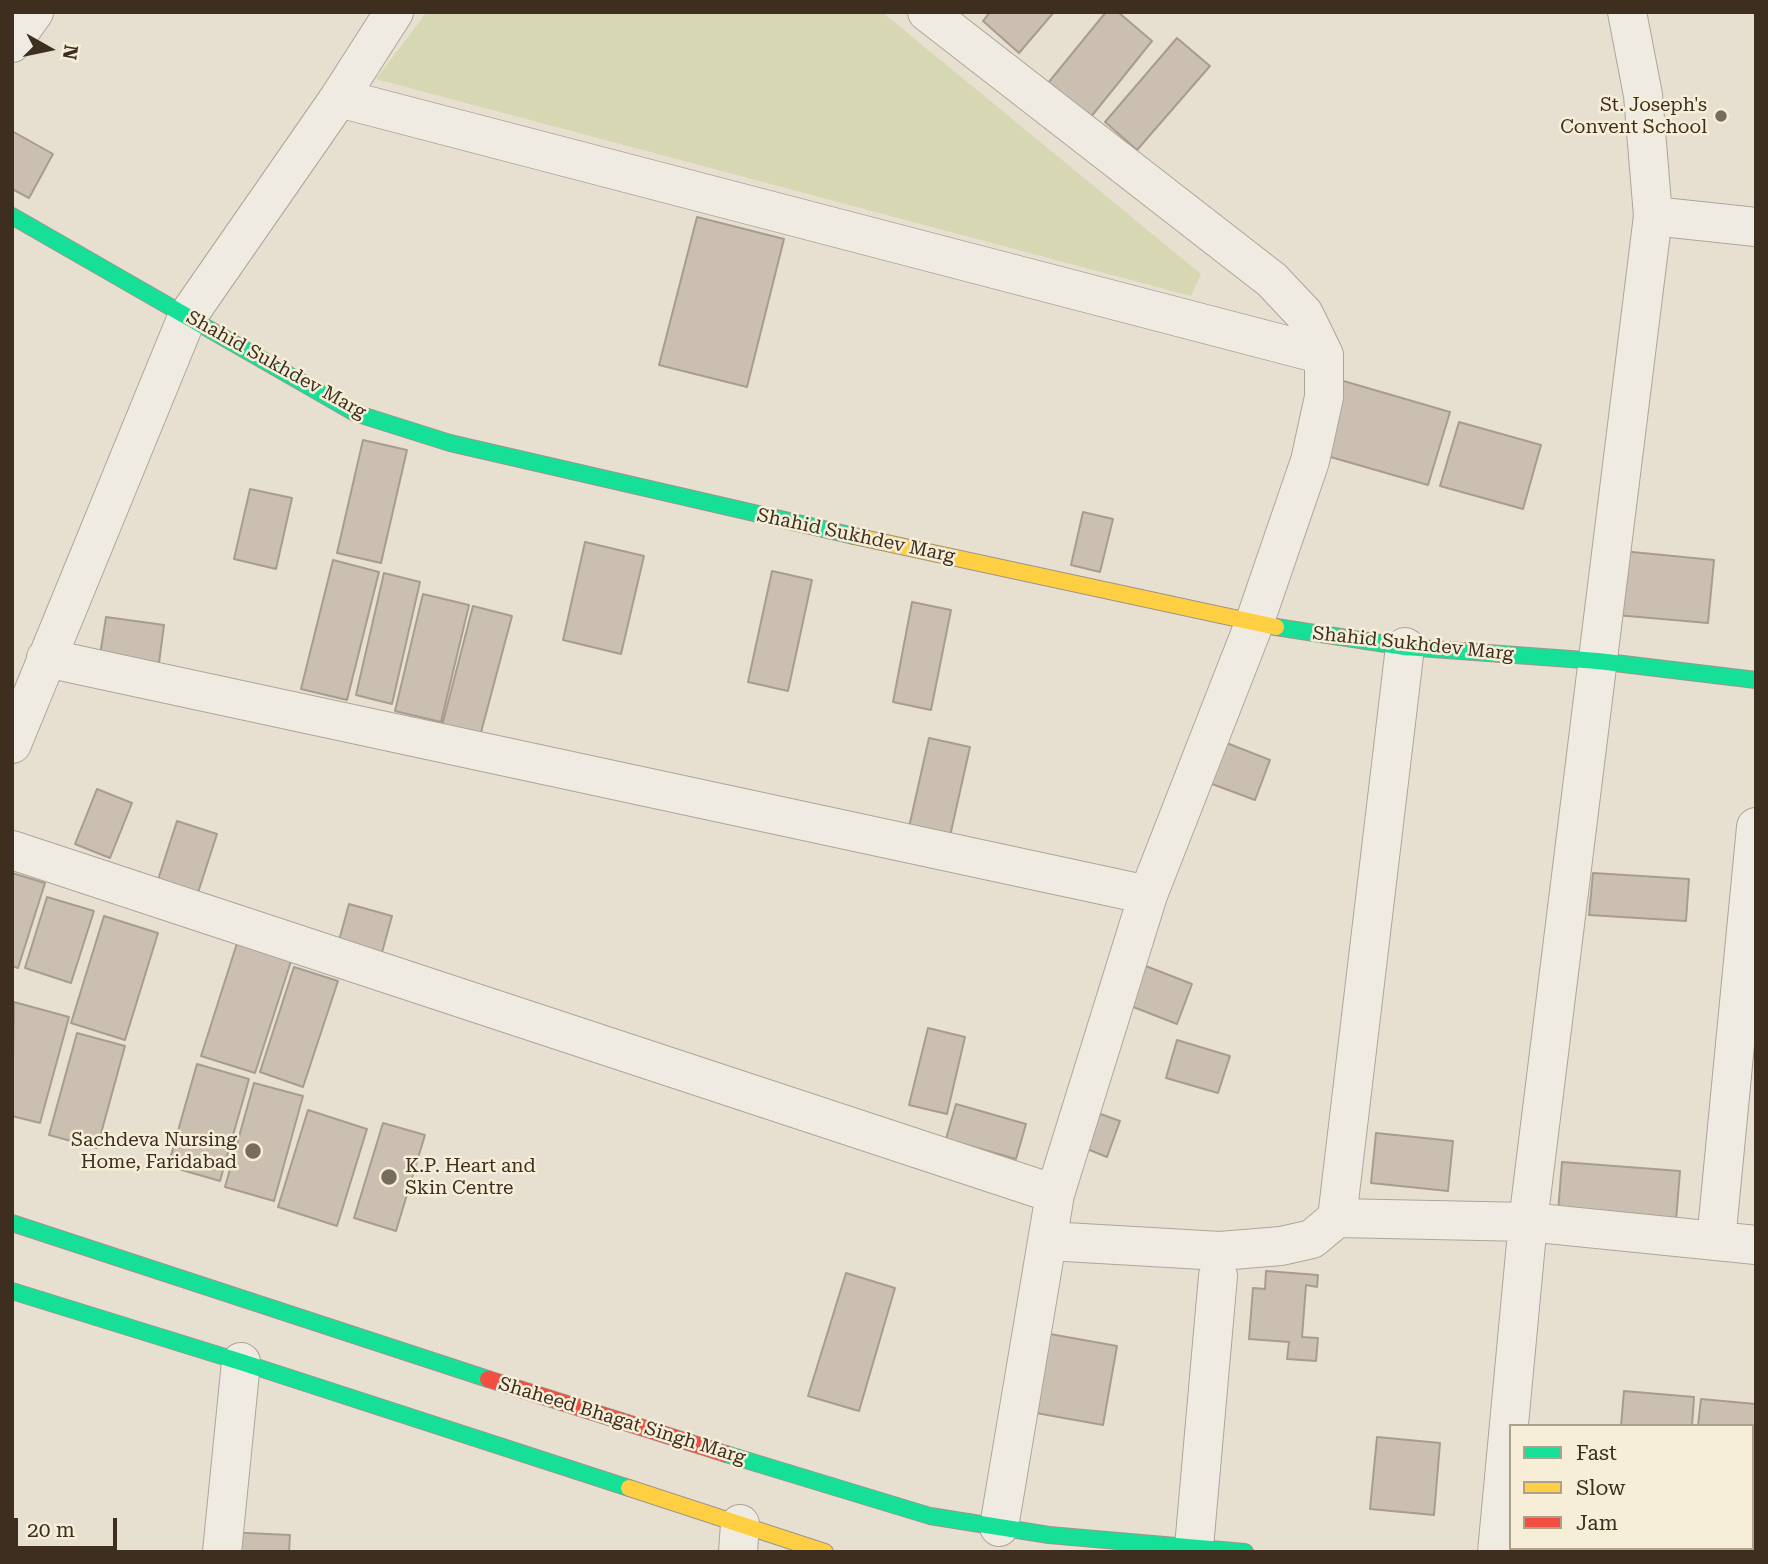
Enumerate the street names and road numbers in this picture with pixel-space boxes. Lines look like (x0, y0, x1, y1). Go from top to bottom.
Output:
street label: Shahid Sukhdev Marg (182, 306, 370, 424)
street label: Shahid Sukhdev Marg (755, 504, 957, 568)
street label: Shahid Sukhdev Marg (1311, 622, 1515, 666)
street label: Shaheed Bhagat Singh Marg (496, 1373, 748, 1469)

